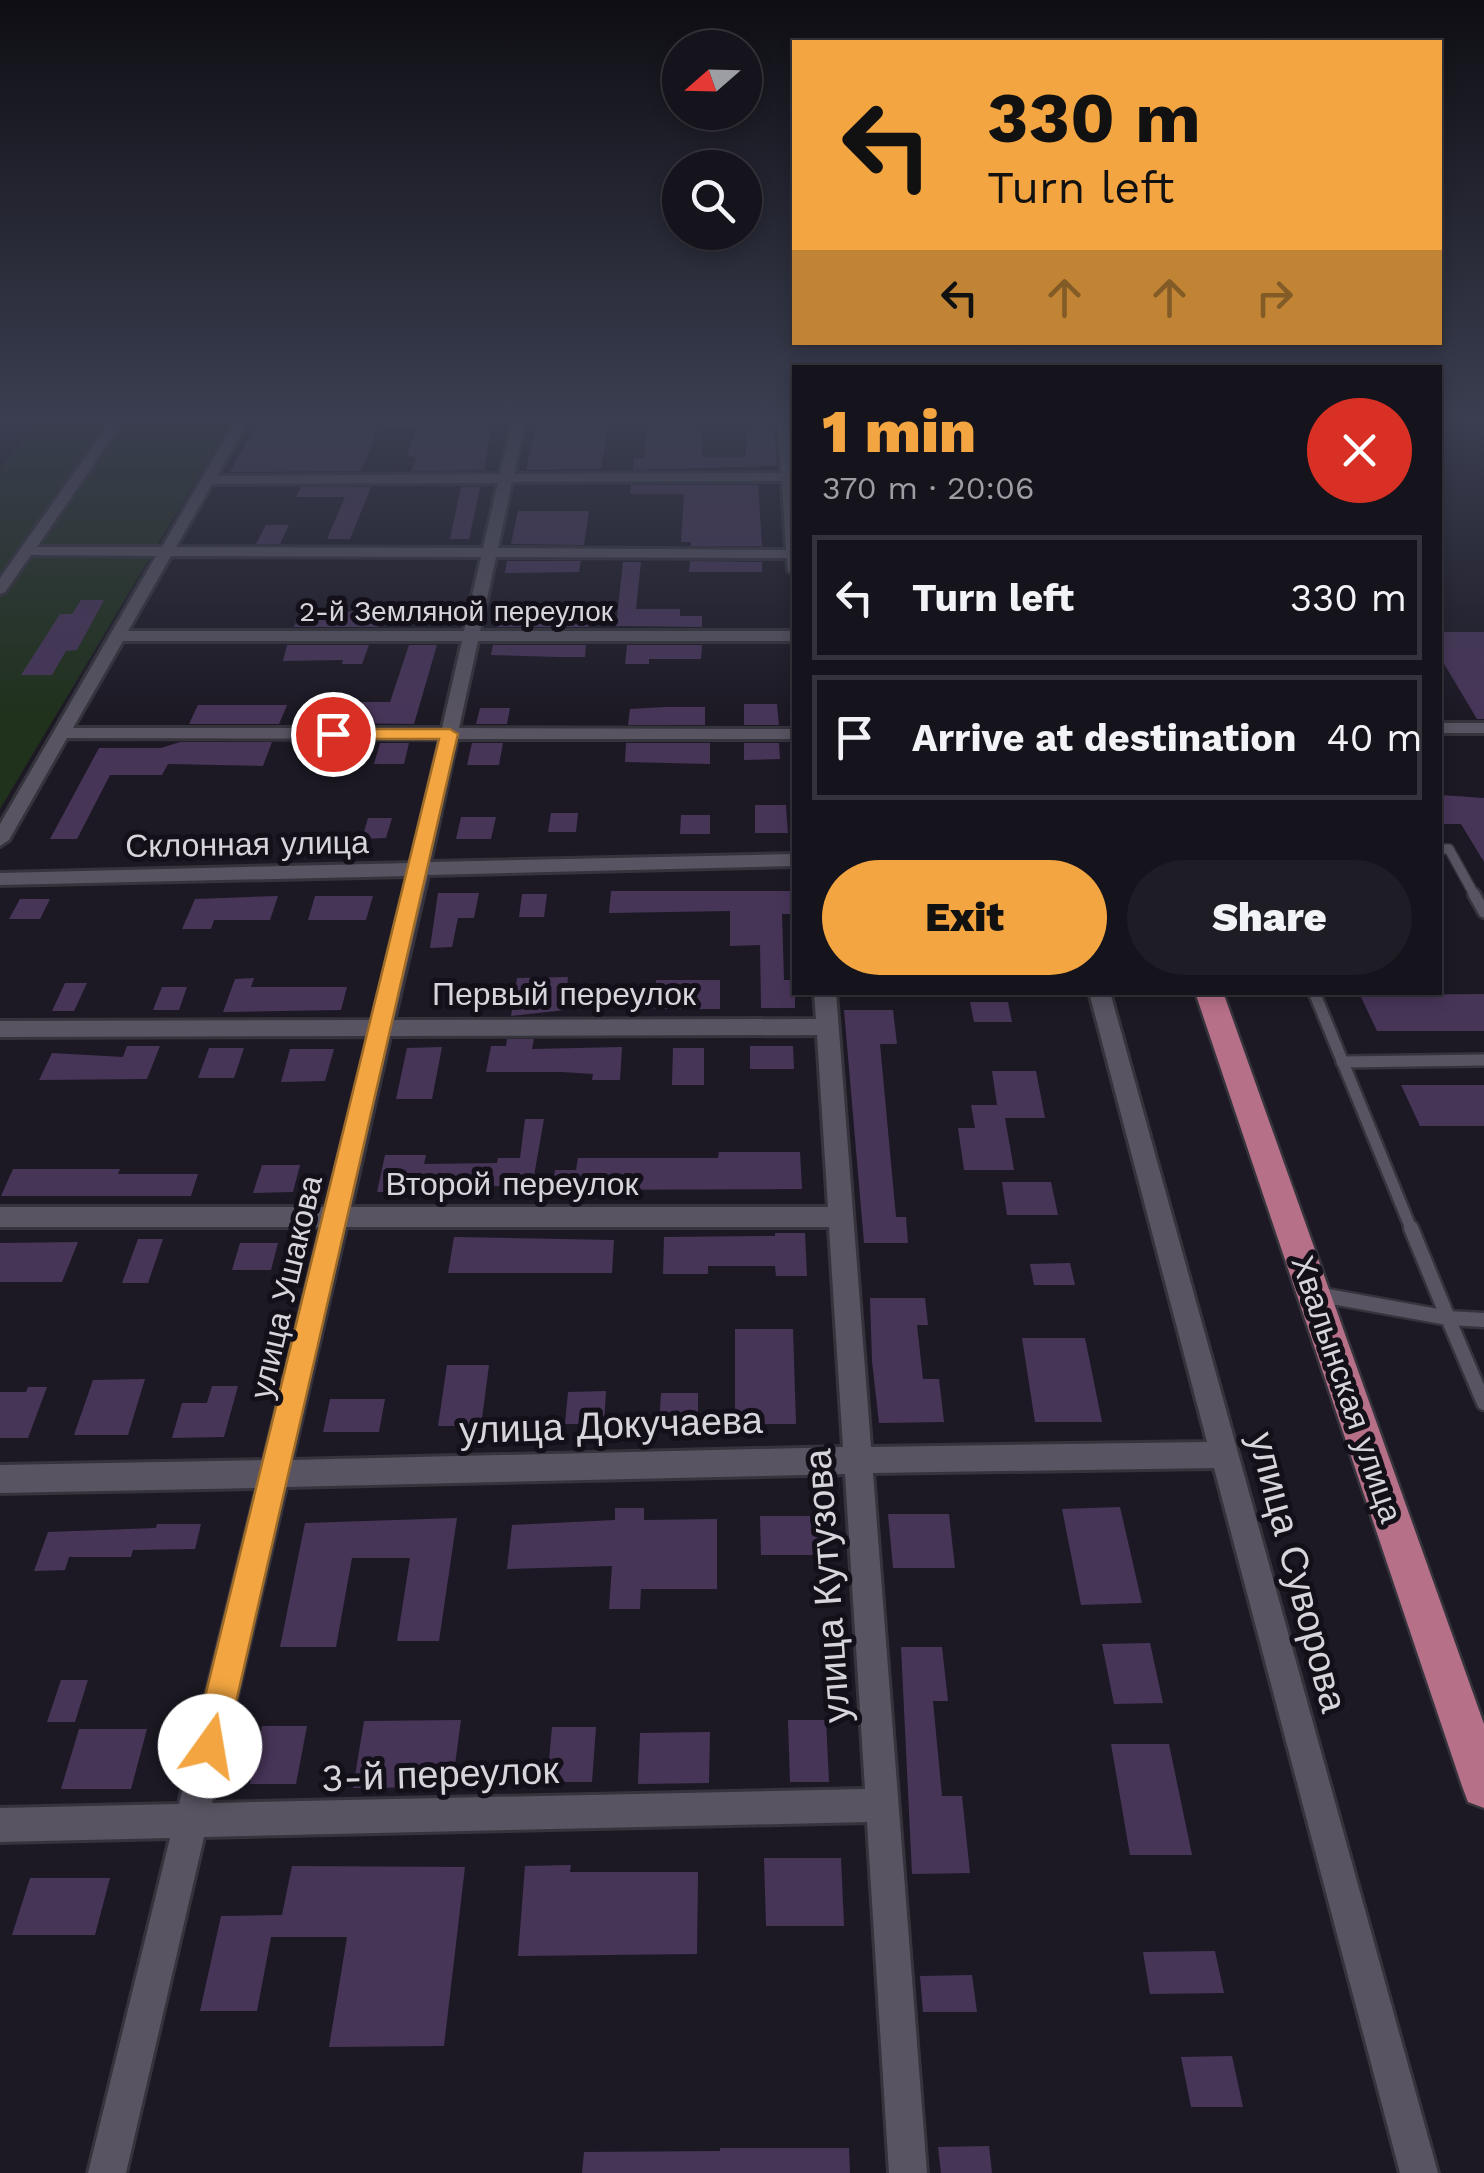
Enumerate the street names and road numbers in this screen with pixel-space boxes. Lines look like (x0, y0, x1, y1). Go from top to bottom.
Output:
street label: 2-й Земляной переулок (299, 595, 614, 628)
street label: Склонная улица (125, 823, 369, 865)
street label: Первый переулок (432, 975, 697, 1013)
street label: Второй переулок (385, 1165, 640, 1203)
street label: улица Ушакова (242, 1172, 330, 1402)
street label: Хвалынская улица (1283, 1251, 1411, 1528)
street label: улица Докучаева (458, 1398, 764, 1452)
street label: улица Суворова (1239, 1427, 1357, 1718)
street label: улица Кутузова (795, 1447, 859, 1724)
street label: 3-й переулок (320, 1748, 560, 1800)

